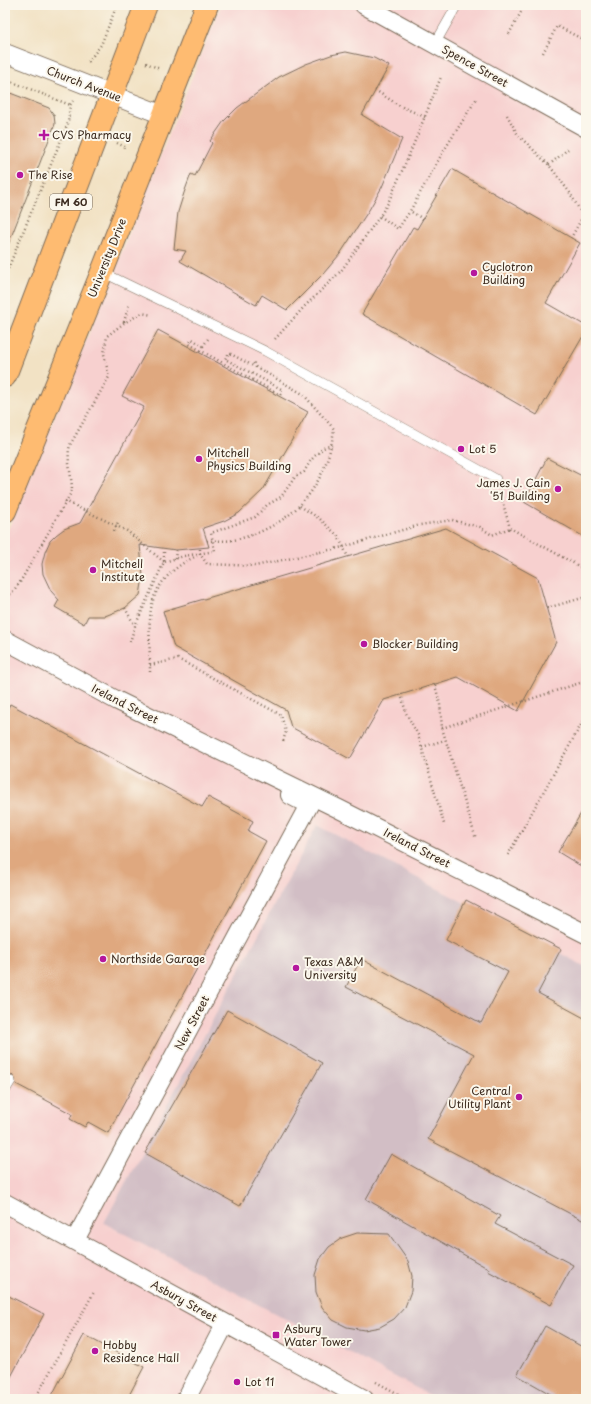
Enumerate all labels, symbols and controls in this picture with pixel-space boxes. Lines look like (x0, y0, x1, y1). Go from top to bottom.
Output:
street label: Spence Street (439, 40, 512, 91)
street label: Church Avenue (44, 61, 124, 106)
place label: CVS Pharmacy (52, 126, 131, 143)
marker: CVS Pharmacy (39, 130, 49, 140)
place label: The Rise (28, 166, 73, 183)
marker: The Rise (15, 170, 25, 180)
road number: FM 60 (50, 194, 92, 210)
street label: University Drive (83, 215, 130, 300)
place label: Cyclotron Building (482, 258, 533, 288)
marker: Cyclotron Building (469, 268, 479, 278)
place label: Lot 5 (469, 440, 496, 457)
place label: Mitchell Physics Building (207, 444, 291, 474)
marker: Lot 5 (456, 444, 466, 454)
marker: Mitchell Physics Building (194, 454, 204, 464)
place label: James J. Cain '51 Building (476, 474, 550, 504)
marker: James J. Cain '51 Building (553, 484, 563, 494)
place label: Mitchell Institute (101, 555, 145, 585)
marker: Mitchell Institute (88, 565, 98, 575)
place label: Blocker Building (372, 635, 458, 652)
marker: Blocker Building (359, 639, 369, 649)
street label: Ireland Street (89, 679, 162, 728)
street label: Ireland Street (381, 823, 454, 872)
place label: Northside Garage (111, 950, 205, 967)
place label: Texas A&M University (304, 953, 364, 983)
marker: Northside Garage (98, 954, 108, 964)
marker: Texas A&M University (291, 963, 301, 973)
street label: New Street (170, 992, 213, 1053)
place label: Central Utility Plant (448, 1082, 512, 1112)
marker: Central Utility Plant (514, 1092, 524, 1102)
street label: Asbury Street (148, 1275, 221, 1326)
place label: Asbury Water Tower (284, 1320, 352, 1350)
marker: Asbury Water Tower (271, 1330, 281, 1340)
place label: Hobby Residence Hall (103, 1336, 179, 1366)
marker: Hobby Residence Hall (90, 1346, 100, 1356)
place label: Lot 11 (245, 1373, 274, 1390)
marker: Lot 11 (232, 1377, 242, 1387)

